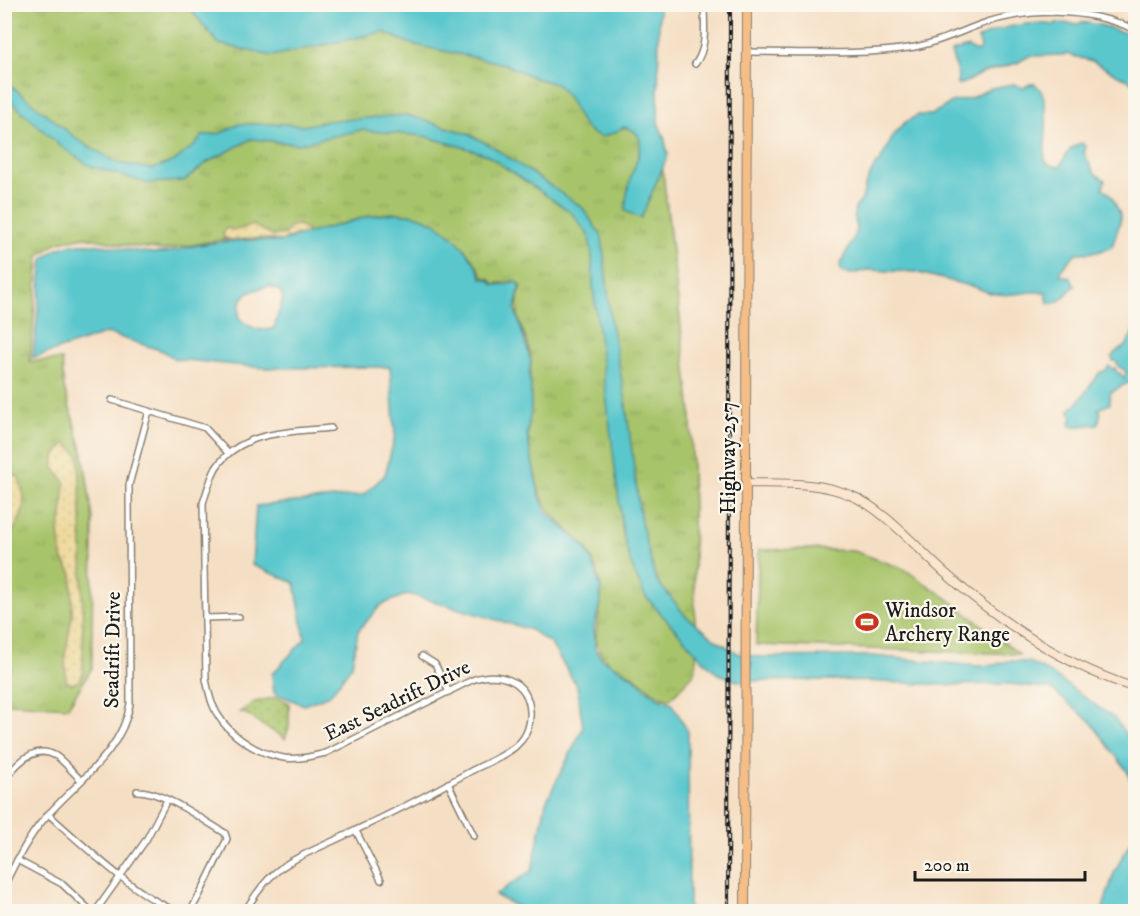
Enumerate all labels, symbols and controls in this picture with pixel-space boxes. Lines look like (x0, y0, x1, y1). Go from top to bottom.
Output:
street label: Highway 257 (716, 402, 742, 514)
street label: Seadrift Drive (99, 591, 127, 709)
place label: Windsor Archery Range (884, 598, 1010, 648)
sports icon: Windsor Archery Range (854, 609, 880, 635)
street label: East Seadrift Drive (320, 654, 475, 747)
scale bar (915, 844, 1084, 882)
text: 200 m (924, 855, 970, 877)

